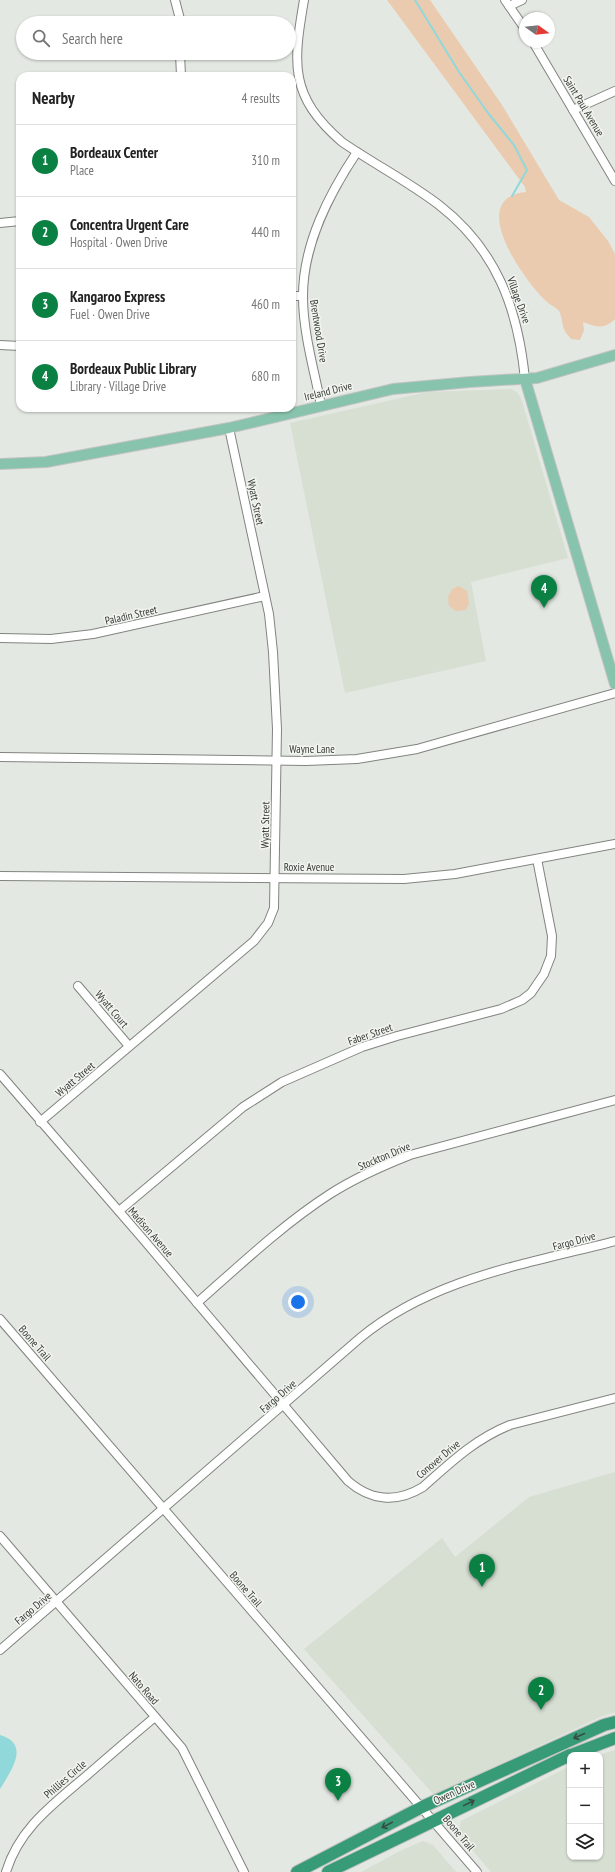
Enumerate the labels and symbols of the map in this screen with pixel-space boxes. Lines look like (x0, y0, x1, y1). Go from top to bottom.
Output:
north arrow (519, 12, 555, 48)
street label: Saint Paul Avenue (561, 73, 608, 139)
street label: Village Drive (504, 274, 534, 326)
street label: Brentwood Drive (307, 299, 331, 364)
street label: Ireland Drive (303, 378, 354, 404)
street label: Wyatt Street (244, 478, 268, 526)
pin: 4 (531, 575, 557, 608)
street label: Paladin Street (104, 602, 158, 628)
street label: Wayne Lane (289, 742, 335, 756)
street label: Wyatt Street (258, 801, 272, 849)
street label: Roxie Avenue (284, 860, 335, 874)
street label: Wyatt Court (92, 987, 132, 1031)
street label: Faber Street (346, 1020, 394, 1048)
street label: Wyatt Street (53, 1059, 97, 1099)
street label: Stockton Drive (356, 1139, 413, 1173)
street label: Madison Avenue (125, 1204, 177, 1260)
street label: Fargo Drive (551, 1228, 597, 1253)
your location (288, 1292, 308, 1312)
street label: Boone Trail (16, 1322, 54, 1364)
street label: Fargo Drive (257, 1376, 299, 1416)
street label: Conover Drive (413, 1436, 463, 1481)
pin: 1 (469, 1554, 495, 1587)
street label: Boone Trail (227, 1568, 265, 1610)
street label: Fargo Drive (12, 1588, 55, 1627)
street label: Nato Road (126, 1669, 162, 1708)
pin: 2 (528, 1677, 554, 1710)
one-way arrow (573, 1733, 585, 1740)
street label: Phillies Circle (41, 1756, 89, 1801)
pin: 3 (325, 1768, 351, 1801)
street label: Owen Drive (431, 1776, 477, 1807)
one-way arrow (462, 1799, 474, 1806)
street label: Boone Trail (440, 1812, 478, 1854)
one-way arrow (381, 1821, 393, 1829)

